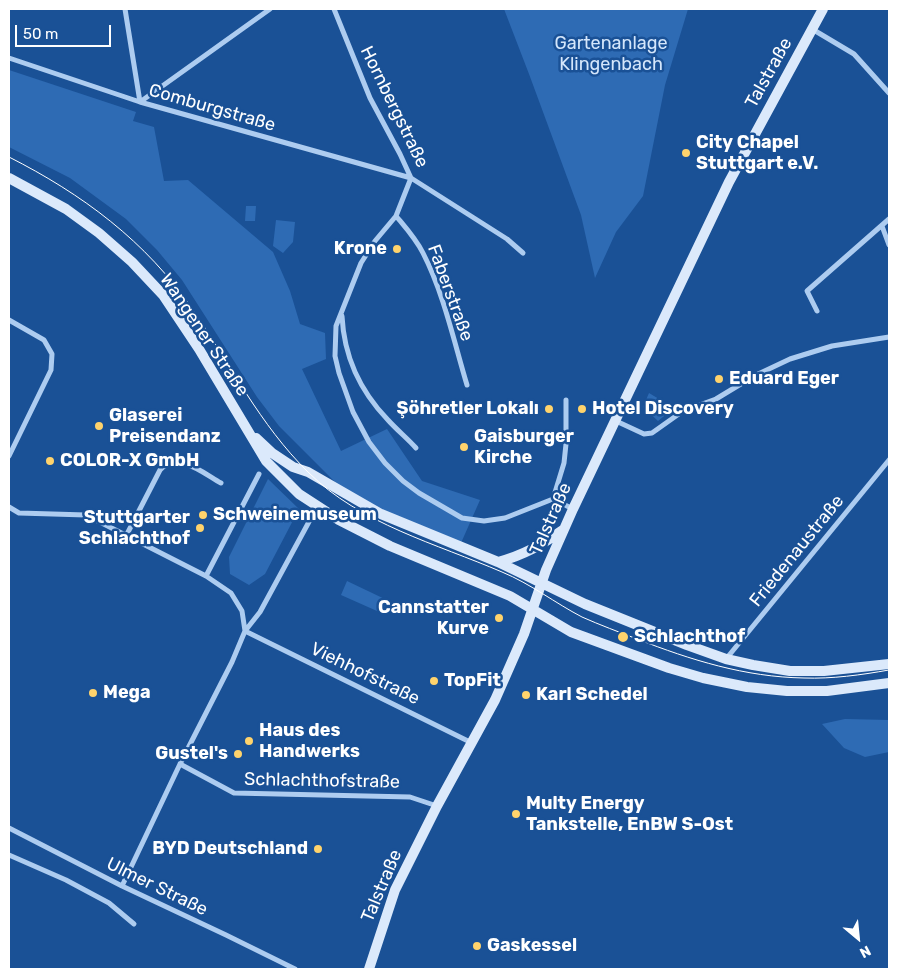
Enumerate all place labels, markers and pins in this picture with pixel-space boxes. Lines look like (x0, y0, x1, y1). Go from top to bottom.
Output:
place label: City Chapel Stuttgart e.V. (696, 132, 818, 174)
marker: City Chapel Stuttgart e.V. (680, 147, 692, 159)
place label: Krone (334, 238, 387, 260)
marker: Krone (391, 243, 403, 255)
place label: Eduard Eger (729, 368, 839, 390)
marker: Eduard Eger (713, 373, 725, 385)
place label: Şöhretler Lokalı (396, 398, 539, 420)
place label: Hotel Discovery (592, 398, 734, 420)
marker: Şöhretler Lokalı (543, 403, 555, 415)
marker: Hotel Discovery (576, 403, 588, 415)
place label: Glaserei Preisendanz (109, 405, 221, 448)
marker: Glaserei Preisendanz (93, 420, 105, 432)
place label: Gaisburger Kirche (474, 426, 574, 468)
marker: Gaisburger Kirche (458, 441, 470, 453)
place label: COLOR-X GmbH (60, 450, 199, 472)
marker: COLOR-X GmbH (44, 455, 56, 467)
place label: Schweinemuseum (213, 504, 377, 526)
place label: Stuttgarter Schlachthof (79, 507, 190, 550)
marker: Schweinemuseum (197, 509, 209, 521)
marker: Stuttgarter Schlachthof (194, 522, 206, 534)
place label: Cannstatter Kurve (378, 597, 489, 640)
marker: Cannstatter Kurve (493, 612, 505, 624)
place label: Schlachthof (634, 626, 745, 648)
marker: Schlachthof (616, 630, 630, 644)
place label: TopFit (444, 670, 501, 692)
marker: TopFit (428, 675, 440, 687)
place label: Mega (103, 682, 151, 704)
place label: Karl Schedel (536, 684, 648, 706)
marker: Mega (87, 687, 99, 699)
marker: Karl Schedel (520, 689, 532, 701)
place label: Haus des Handwerks (259, 720, 360, 762)
marker: Haus des Handwerks (243, 735, 255, 747)
place label: Gustel's (155, 743, 228, 765)
marker: Gustel's (232, 748, 244, 760)
place label: Multy Energy Tankstelle, EnBW S-Ost (526, 793, 733, 836)
marker: Multy Energy Tankstelle, EnBW S-Ost (510, 808, 522, 820)
place label: BYD Deutschland (152, 838, 308, 860)
marker: BYD Deutschland (312, 843, 324, 855)
place label: Gaskessel (487, 935, 577, 957)
marker: Gaskessel (471, 940, 483, 952)

